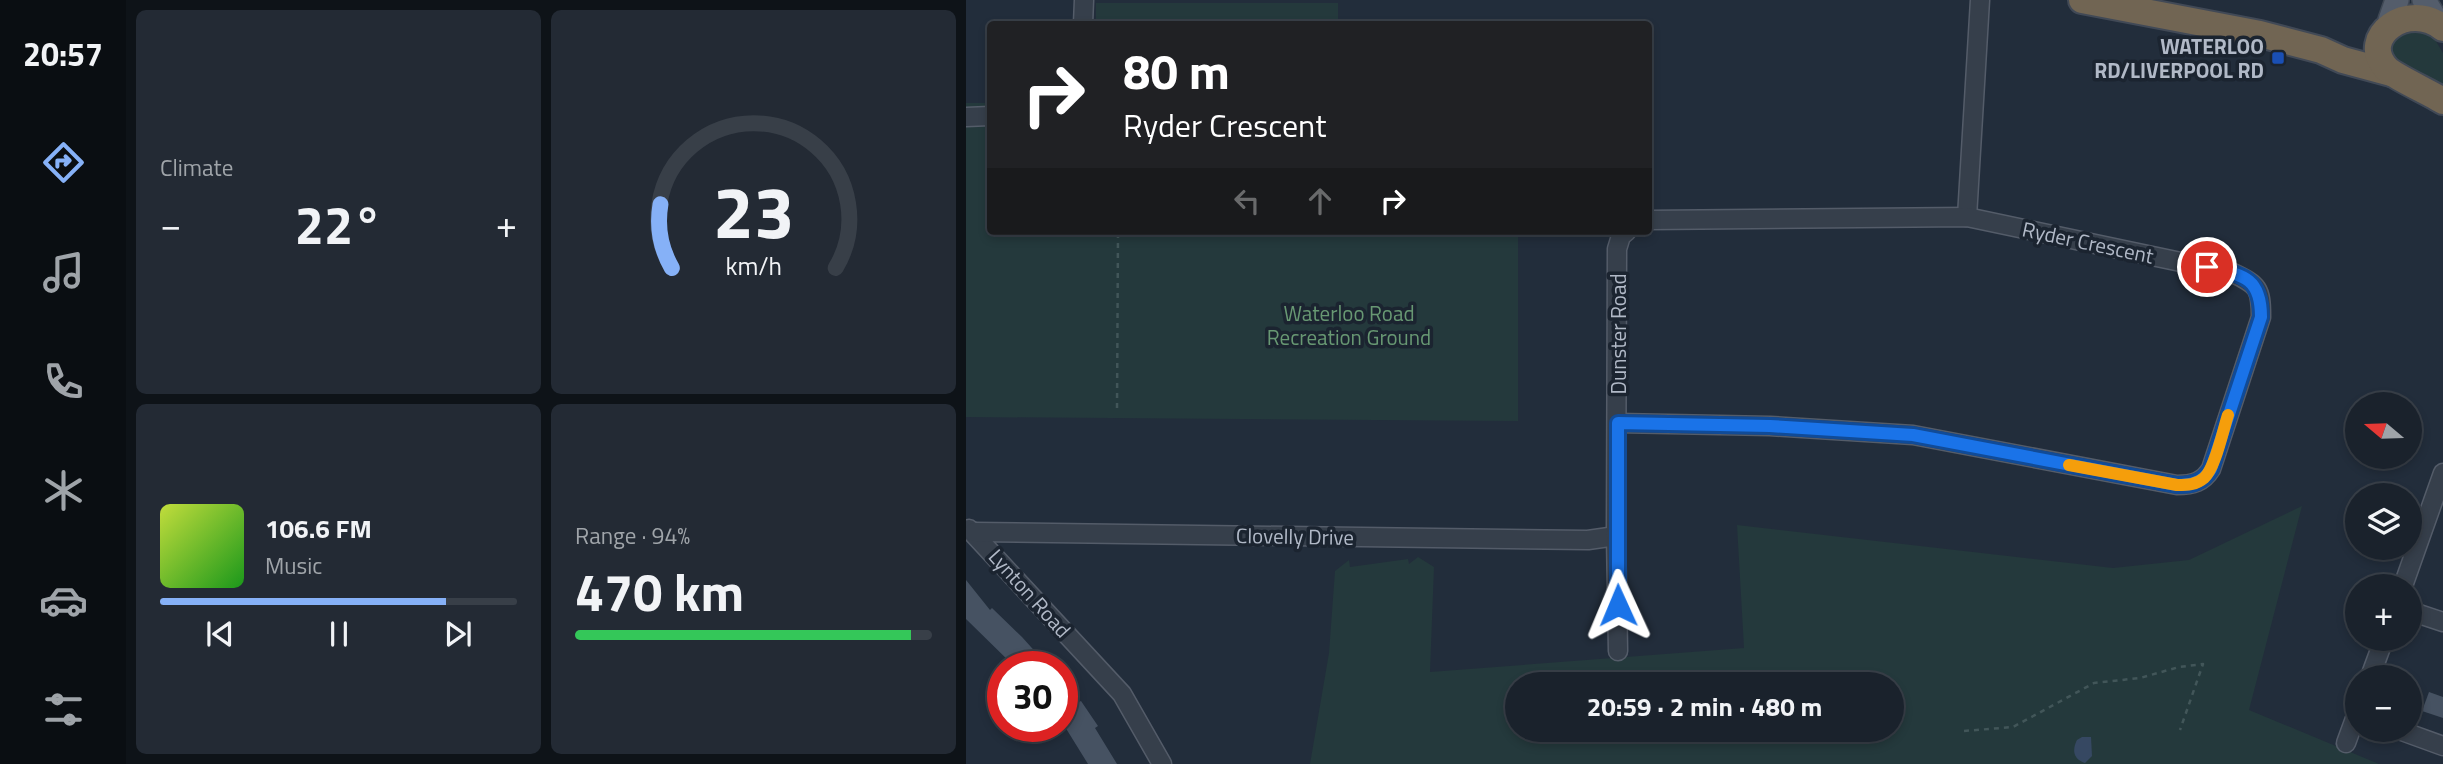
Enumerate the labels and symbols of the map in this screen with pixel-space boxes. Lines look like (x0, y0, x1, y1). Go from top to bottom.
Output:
place label: WATERLOO RD/LIVERPOOL RD (2094, 30, 2264, 86)
marker: WATERLOO RD/LIVERPOOL RD (2270, 50, 2286, 66)
street label: Ryder Crescent (2019, 212, 2157, 272)
pin (2177, 237, 2237, 297)
street label: Dunster Road (1602, 273, 1634, 395)
park label: Waterloo Road Recreation Ground (1267, 297, 1431, 353)
north arrow (2345, 392, 2422, 469)
street label: Clovelly Drive (1236, 519, 1354, 553)
street label: Lynton Road (981, 541, 1079, 645)
position arrow (1581, 568, 1655, 642)
speed limit sign: 30 (987, 651, 1078, 742)

